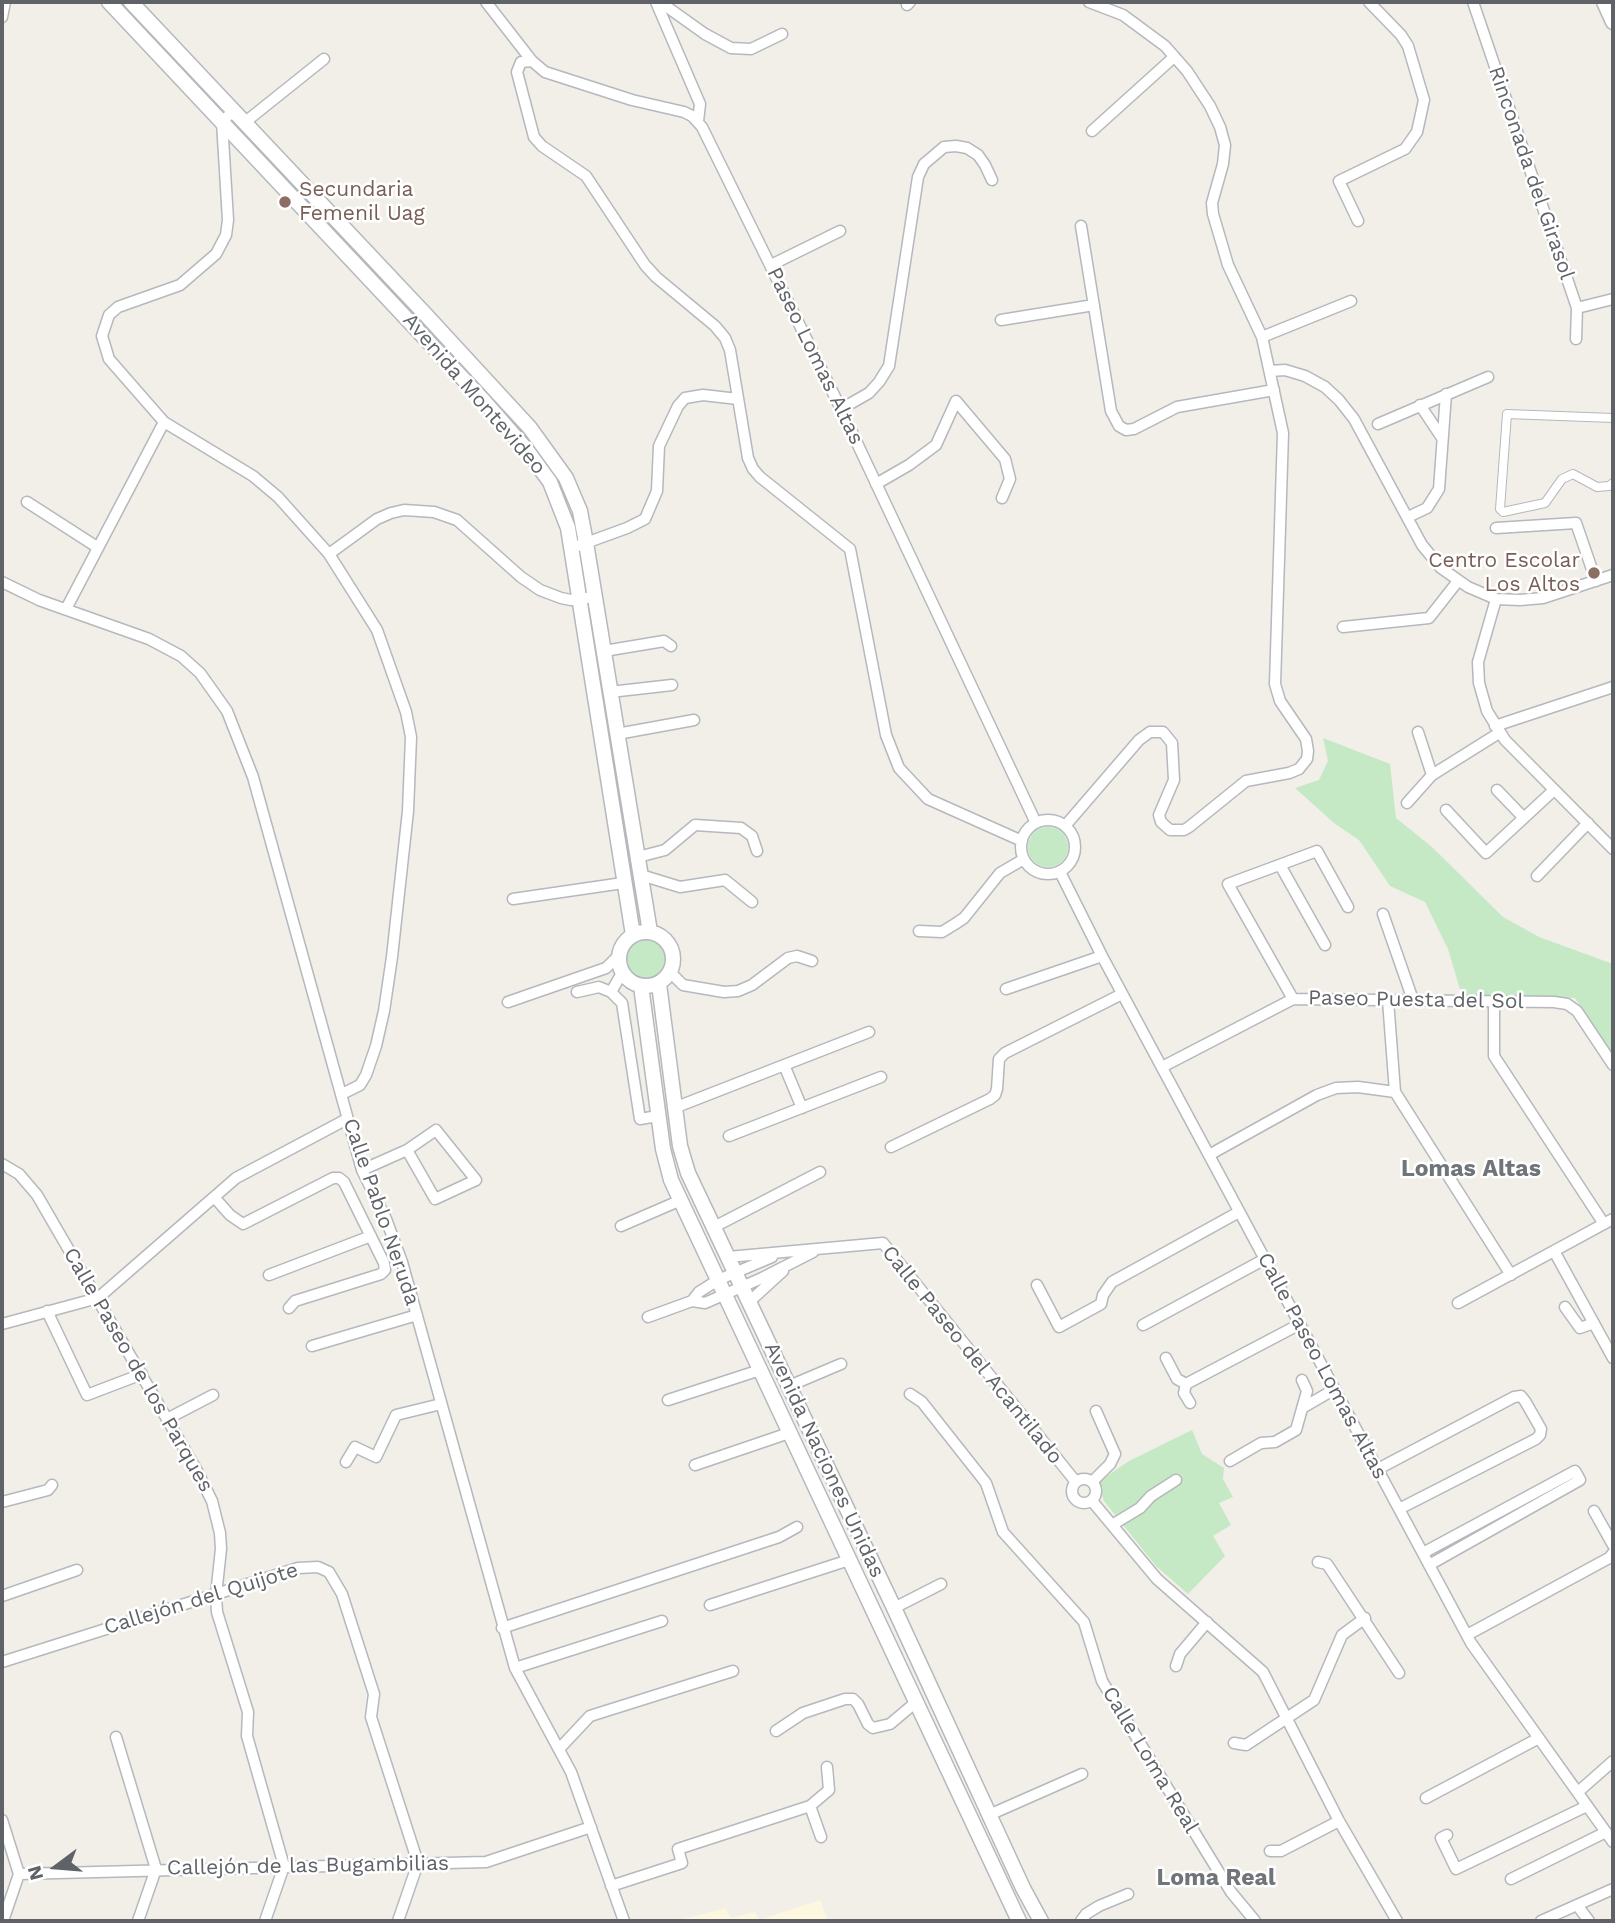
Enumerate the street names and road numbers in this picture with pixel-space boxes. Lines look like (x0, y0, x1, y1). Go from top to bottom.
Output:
street label: Rinconada del Girasol (1483, 63, 1579, 283)
street label: Paseo Lomas Altas (761, 263, 869, 449)
street label: Avenida Montevideo (397, 308, 551, 480)
street label: Paseo Puesta del Sol (1308, 986, 1524, 1014)
street label: Calle Pablo Neruda (337, 1115, 425, 1309)
street label: Calle Paseo del Acantilado (876, 1241, 1068, 1469)
street label: Calle Paseo de los Parques (58, 1243, 218, 1497)
street label: Calle Paseo Lomas Altas (1252, 1249, 1392, 1483)
street label: Avenida Naciones Unidas (758, 1338, 890, 1582)
street label: Callejón del Quijote (101, 1557, 301, 1641)
street label: Calle Loma Real (1096, 1682, 1204, 1838)
street label: Callejón de las Bugambilias (167, 1851, 449, 1881)

